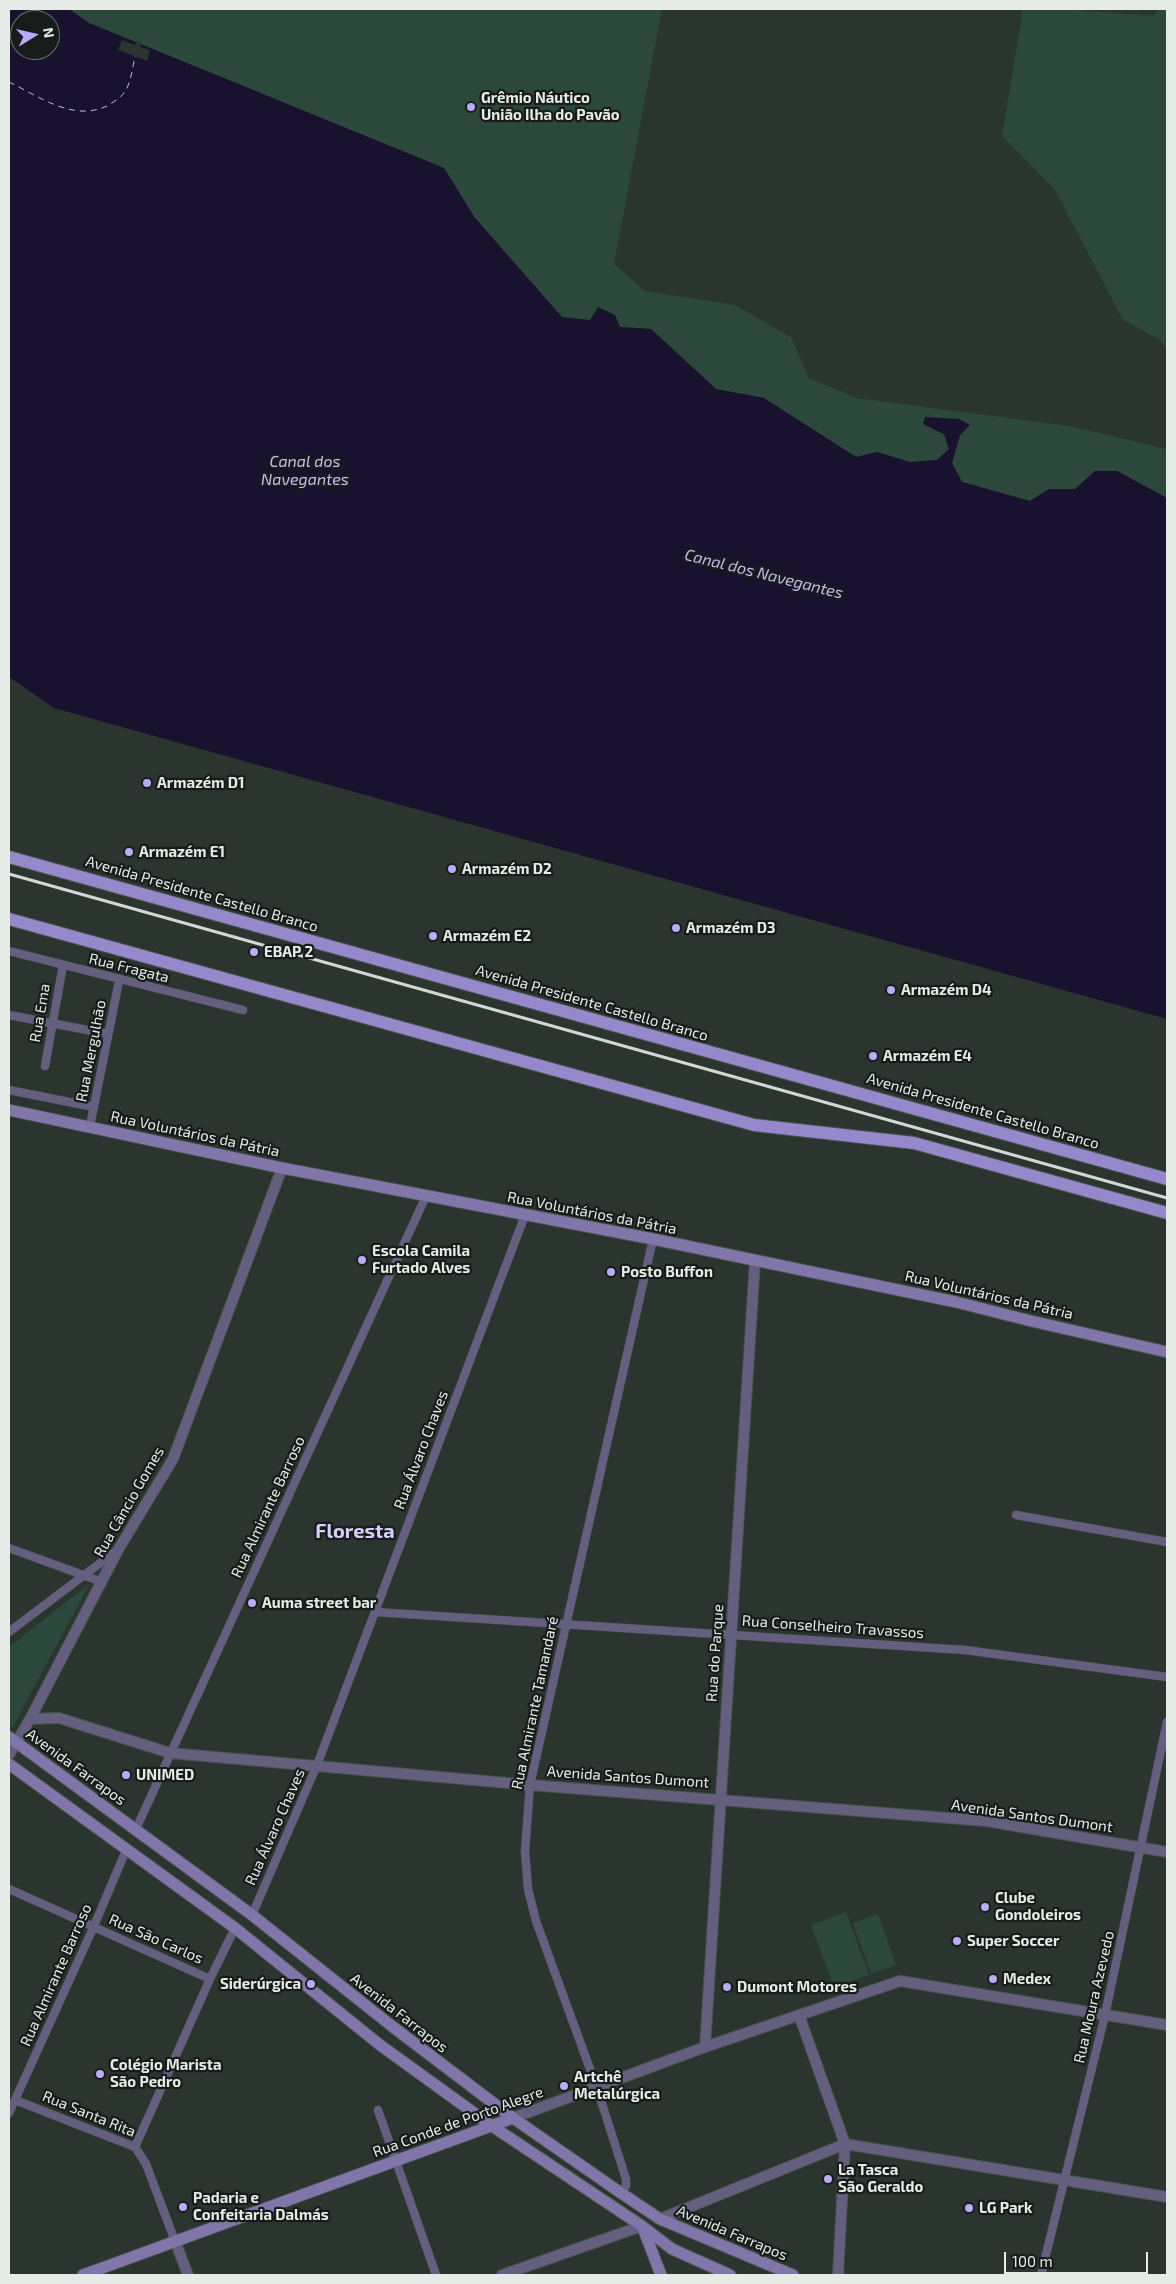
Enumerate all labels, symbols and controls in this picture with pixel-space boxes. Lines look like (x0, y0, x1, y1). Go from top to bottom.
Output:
north arrow (10, 10, 60, 60)
text: N (40, 26, 59, 39)
place label: Grêmio Náutico União Ilha do Pavão (481, 89, 620, 124)
marker: Grêmio Náutico União Ilha do Pavão (465, 101, 477, 113)
water label: Canal dos Navegantes (261, 452, 349, 490)
water label: Canal dos Navegantes (683, 545, 845, 603)
place label: Armazém D1 (157, 774, 244, 792)
marker: Armazém D1 (141, 777, 153, 789)
place label: Armazém E1 (139, 843, 225, 861)
marker: Armazém E1 (123, 846, 135, 858)
street label: Avenida Presidente Castello Branco (84, 852, 320, 936)
place label: Armazém D2 (462, 860, 552, 878)
marker: Armazém D2 (446, 863, 458, 875)
place label: Armazém D3 (686, 919, 775, 937)
marker: Armazém D3 (670, 922, 682, 934)
place label: Armazém E2 (443, 927, 531, 945)
marker: Armazém E2 (427, 930, 439, 942)
place label: EBAP 2 (264, 943, 313, 961)
marker: EBAP 2 (248, 946, 260, 958)
street label: Rua Fragata (87, 949, 171, 987)
street label: Avenida Presidente Castello Branco (474, 961, 710, 1045)
place label: Armazém D4 (901, 981, 992, 999)
street label: Rua Ema (26, 982, 54, 1044)
marker: Armazém D4 (885, 984, 897, 996)
street label: Rua Mergulhão (72, 999, 110, 1103)
place label: Armazém E4 (883, 1047, 972, 1065)
marker: Armazém E4 (867, 1050, 879, 1062)
street label: Avenida Presidente Castello Branco (865, 1069, 1101, 1153)
street label: Rua Voluntários da Pátria (109, 1107, 281, 1161)
street label: Rua Voluntários da Pátria (506, 1188, 678, 1238)
place label: Escola Camila Furtado Alves (372, 1242, 470, 1277)
marker: Escola Camila Furtado Alves (356, 1254, 368, 1266)
place label: Posto Buffon (621, 1263, 713, 1281)
marker: Posto Buffon (605, 1266, 617, 1278)
street label: Rua Voluntários da Pátria (903, 1267, 1075, 1323)
street label: Rua Álvaro Chaves (390, 1388, 452, 1512)
street label: Rua Almirante Barroso (227, 1433, 309, 1581)
street label: Rua Câncio Gomes (90, 1444, 168, 1560)
district label: Floresta (315, 1519, 395, 1543)
place label: Auma street bar (262, 1594, 376, 1612)
marker: Auma street bar (246, 1597, 258, 1609)
street label: Rua do Parque (703, 1604, 727, 1702)
street label: Rua Conselheiro Travassos (741, 1612, 925, 1642)
street label: Rua Almirante Tamandaré (508, 1615, 562, 1791)
street label: Avenida Farrapos (23, 1725, 129, 1809)
street label: Avenida Santos Dumont (546, 1762, 710, 1792)
place label: UNIMED (136, 1766, 194, 1784)
street label: Rua Álvaro Chaves (241, 1766, 309, 1888)
marker: UNIMED (120, 1769, 132, 1781)
street label: Avenida Santos Dumont (950, 1796, 1114, 1836)
place label: Clube Gondoleiros (995, 1889, 1081, 1924)
street label: Rua Almirante Barroso (16, 1901, 96, 2049)
marker: Clube Gondoleiros (979, 1901, 991, 1913)
street label: Rua São Carlos (106, 1910, 206, 1968)
street label: Rua Moura Azevedo (1070, 1929, 1118, 2065)
place label: Super Soccer (967, 1932, 1059, 1950)
marker: Super Soccer (951, 1935, 963, 1947)
street label: Avenida Farrapos (347, 1969, 451, 2057)
place label: Medex (1003, 1970, 1051, 1988)
marker: Medex (987, 1973, 999, 1985)
place label: Siderúrgica (220, 1975, 301, 1993)
marker: Siderúrgica (305, 1978, 317, 1990)
place label: Dumont Motores (737, 1978, 857, 1996)
marker: Dumont Motores (721, 1981, 733, 1993)
place label: Colégio Marista São Pedro (110, 2056, 221, 2091)
marker: Colégio Marista São Pedro (94, 2068, 106, 2080)
place label: Artchê Metalúrgica (574, 2068, 660, 2103)
marker: Artchê Metalúrgica (558, 2080, 570, 2092)
street label: Rua Conde de Porto Alegre (370, 2083, 546, 2161)
street label: Rua Santa Rita (40, 2087, 138, 2141)
place label: La Tasca São Geraldo (838, 2161, 923, 2196)
marker: La Tasca São Geraldo (822, 2173, 834, 2185)
place label: Padaria e Confeitaria Dalmás (193, 2189, 329, 2224)
place label: LG Park (979, 2199, 1032, 2217)
marker: Padaria e Confeitaria Dalmás (177, 2201, 189, 2213)
street label: Avenida Farrapos (674, 2202, 790, 2264)
marker: LG Park (963, 2202, 975, 2214)
scale bar (1006, 2242, 1150, 2274)
text: 100 m (1012, 2252, 1053, 2270)

